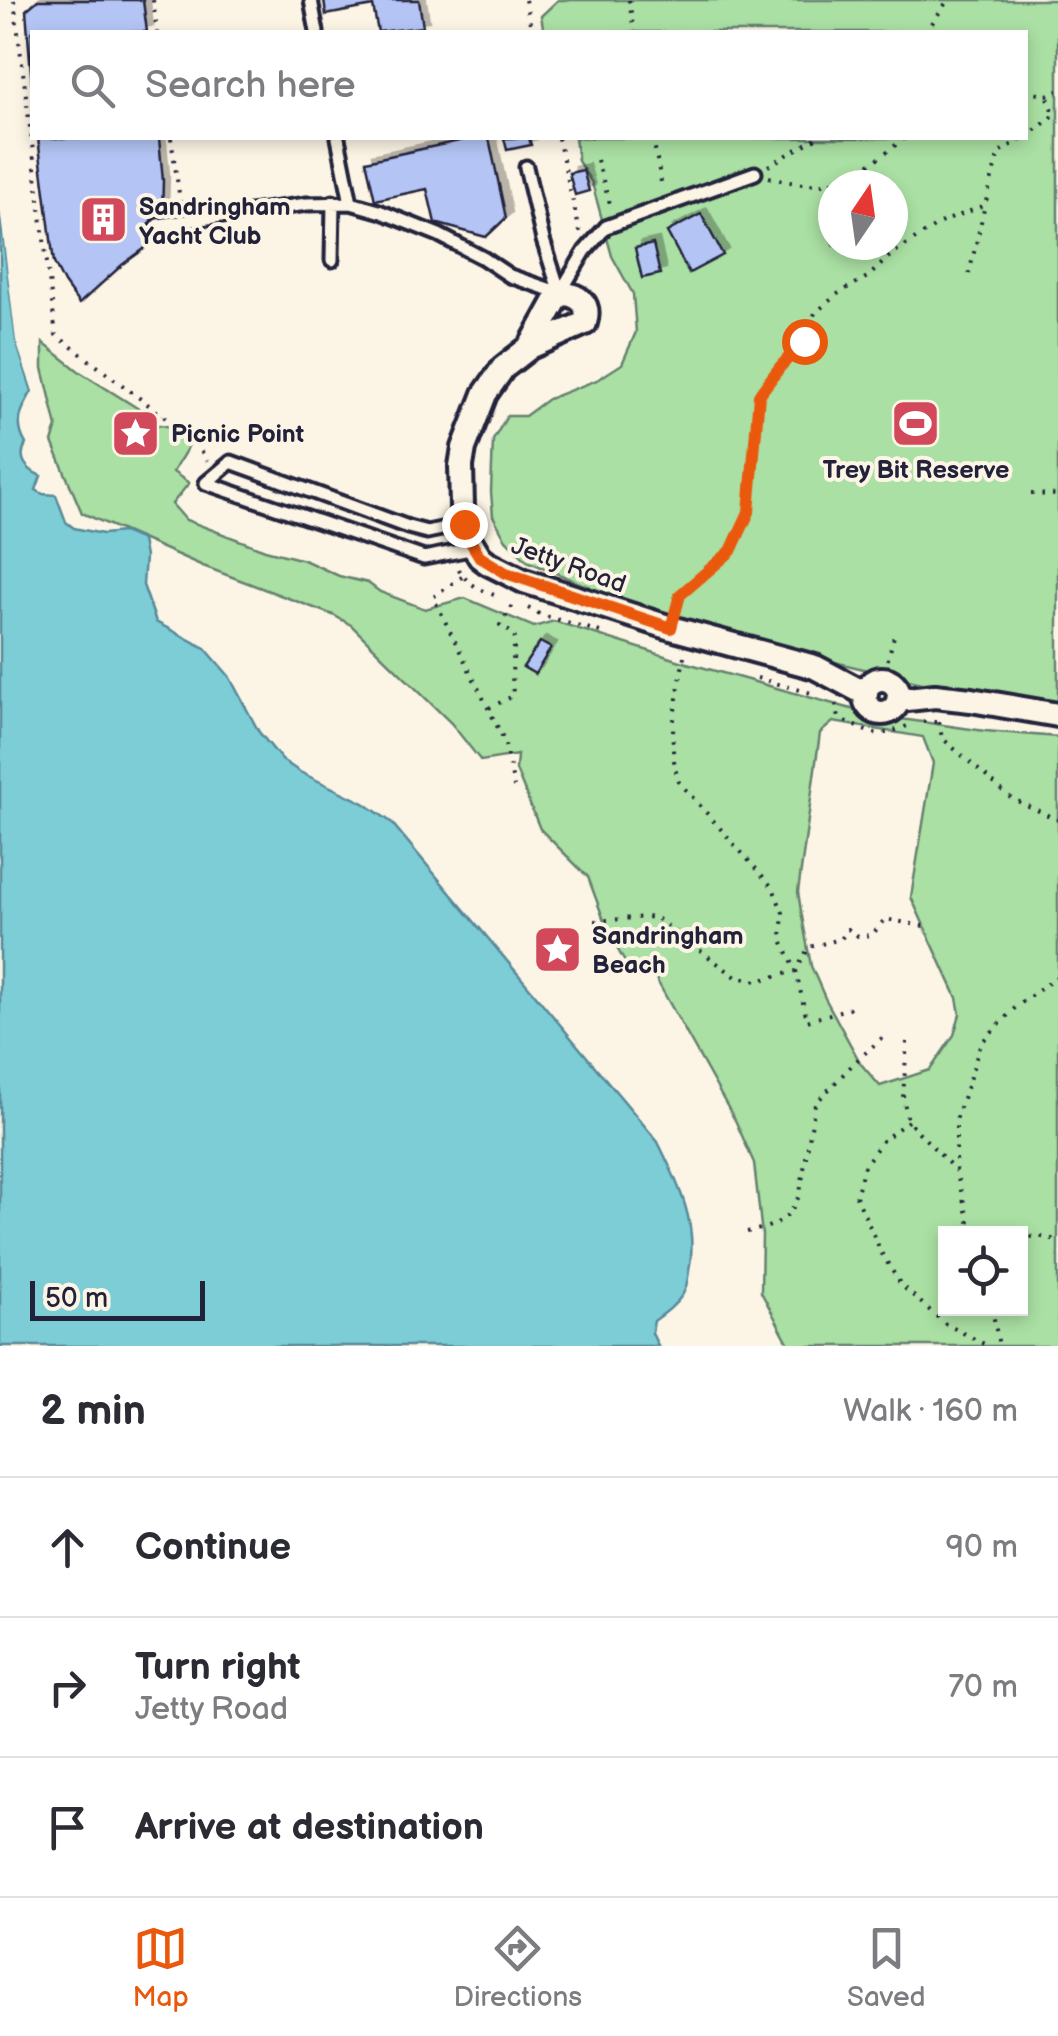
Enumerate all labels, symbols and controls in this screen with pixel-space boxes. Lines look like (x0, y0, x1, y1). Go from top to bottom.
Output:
search box (30, 30, 1028, 140)
icon: search (65, 58, 120, 113)
text: Search here (145, 63, 356, 108)
north arrow (818, 170, 908, 260)
place label: Sandringham Yacht Club (139, 192, 291, 252)
building icon: Sandringham Yacht Club (78, 194, 130, 246)
route start (782, 319, 828, 365)
sports icon: Trey Bit Reserve (890, 397, 942, 449)
place icon: Picnic Point (110, 407, 162, 459)
place label: Picnic Point (171, 419, 304, 450)
place label: Trey Bit Reserve (823, 455, 1009, 486)
route end (442, 502, 488, 548)
street label: Jetty Road (507, 530, 630, 600)
place label: Sandringham Beach (592, 921, 744, 981)
place icon: Sandringham Beach (531, 923, 583, 975)
map controls (938, 1226, 1028, 1316)
button: locate (938, 1226, 1028, 1316)
scale bar (30, 1276, 205, 1320)
text: 50 m (45, 1282, 108, 1315)
text: 2 min (40, 1386, 146, 1437)
text: Walk · 160 m (843, 1392, 1018, 1431)
icon: ahead (40, 1520, 95, 1575)
text: Continue (135, 1525, 291, 1570)
text: 90 m (946, 1528, 1018, 1567)
text: Turn right (135, 1645, 300, 1690)
icon: right (40, 1660, 95, 1715)
text: 70 m (948, 1668, 1018, 1707)
text: Jetty Road (135, 1690, 288, 1729)
icon: arrive (40, 1800, 95, 1855)
text: Arrive at destination (135, 1805, 484, 1850)
tab: Map (132, 1921, 189, 2014)
tab: Directions (453, 1921, 582, 2014)
tab: Saved (847, 1921, 926, 2014)

